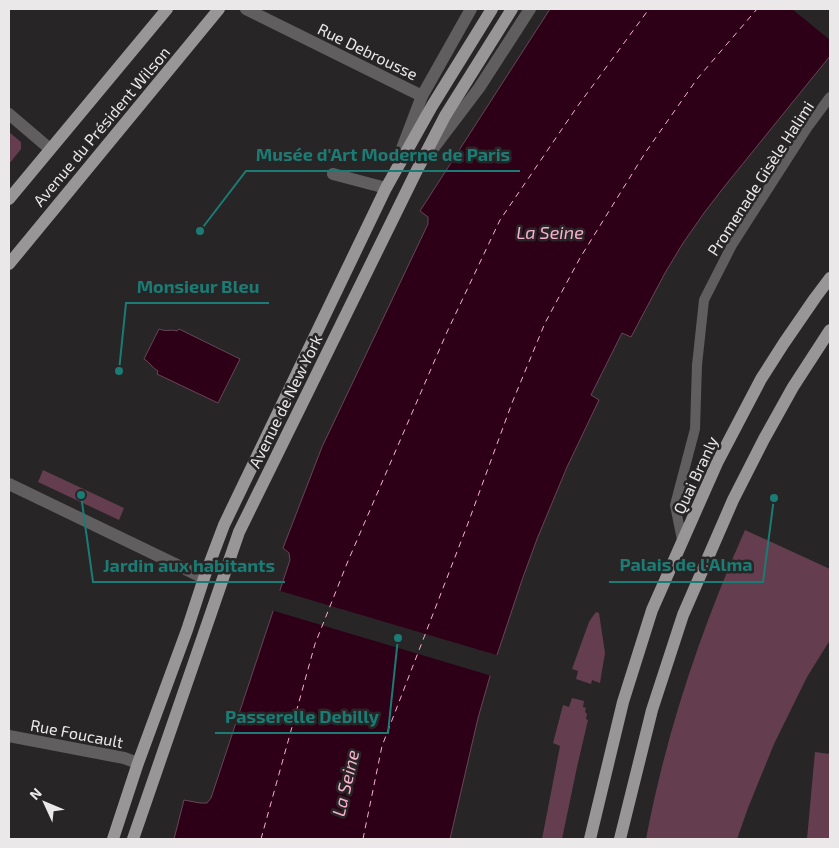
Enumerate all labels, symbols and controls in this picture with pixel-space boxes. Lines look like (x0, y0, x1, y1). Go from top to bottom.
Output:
street label: Rue Debrousse (315, 19, 421, 83)
street label: Avenue du Président Wilson (29, 42, 173, 210)
street label: Promenade Gisèle Halimi (703, 97, 817, 259)
callout: Musée d'Art Moderne de Paris (246, 138, 520, 171)
text: Musée d'Art Moderne de Paris (256, 143, 510, 165)
water label: La Seine (516, 221, 584, 243)
callout: Monsieur Bleu (126, 270, 269, 303)
text: Monsieur Bleu (137, 275, 259, 297)
street label: Avenue de New York (244, 331, 326, 471)
street label: Quai Branly (669, 433, 722, 517)
callout: Jardin aux habitants (93, 549, 285, 582)
callout: Palais de l'Alma (609, 549, 763, 582)
text: Palais de l'Alma (619, 553, 753, 575)
text: Jardin aux habitants (103, 554, 275, 576)
callout: Passerelle Debilly (215, 700, 388, 733)
text: Passerelle Debilly (225, 705, 380, 727)
street label: Rue Foucault (29, 715, 125, 751)
water label: La Seine (327, 747, 363, 818)
north arrow (20, 778, 70, 828)
text: N (26, 784, 45, 803)

